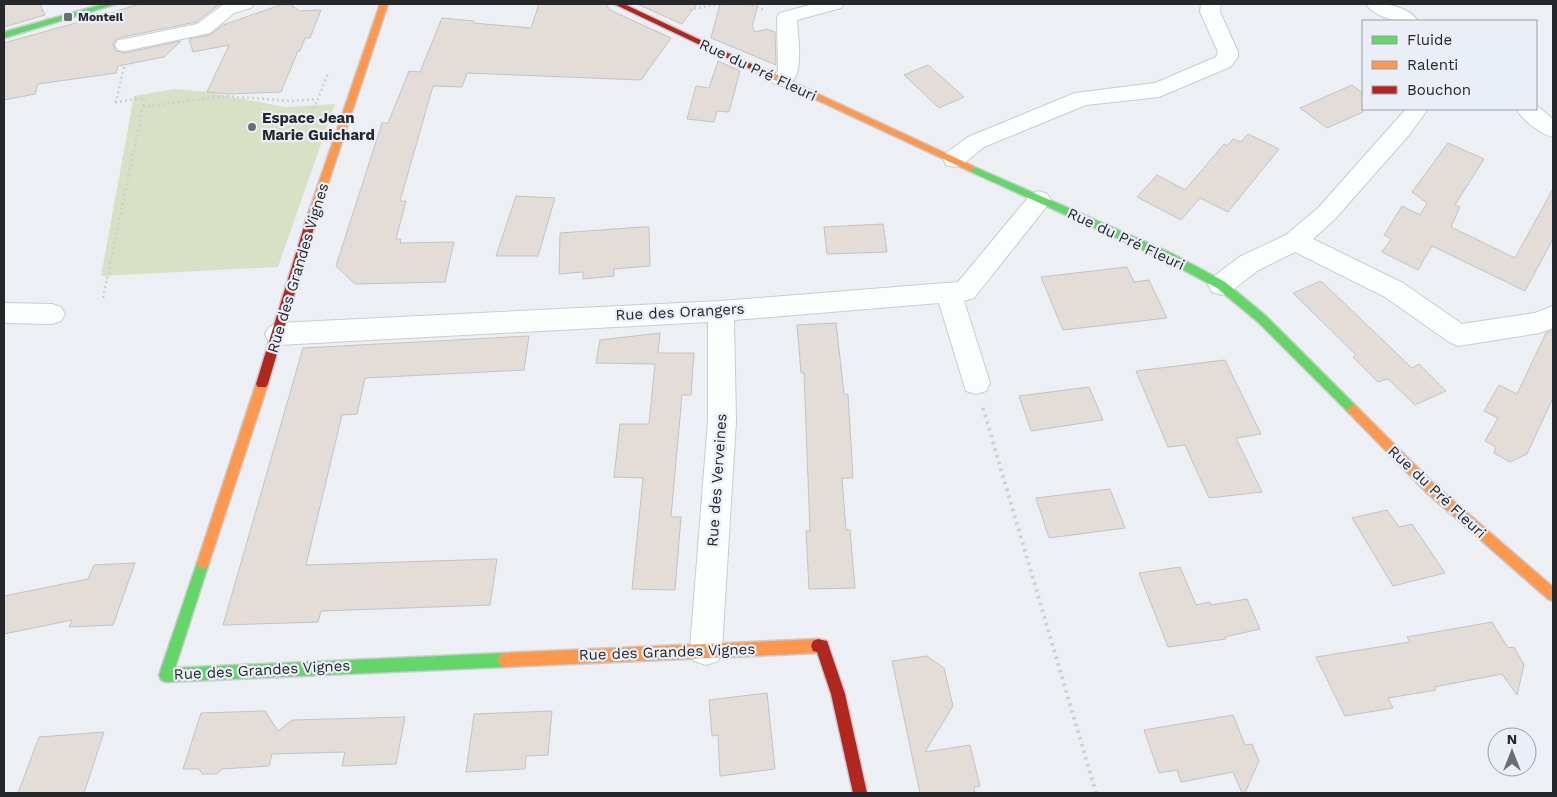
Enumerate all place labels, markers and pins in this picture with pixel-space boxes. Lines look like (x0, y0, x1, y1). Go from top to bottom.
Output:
place label: Monteil (78, 10, 123, 24)
marker: Monteil (62, 11, 74, 23)
place label: Espace Jean Marie Guichard (262, 109, 375, 144)
marker: Espace Jean Marie Guichard (246, 121, 258, 133)

